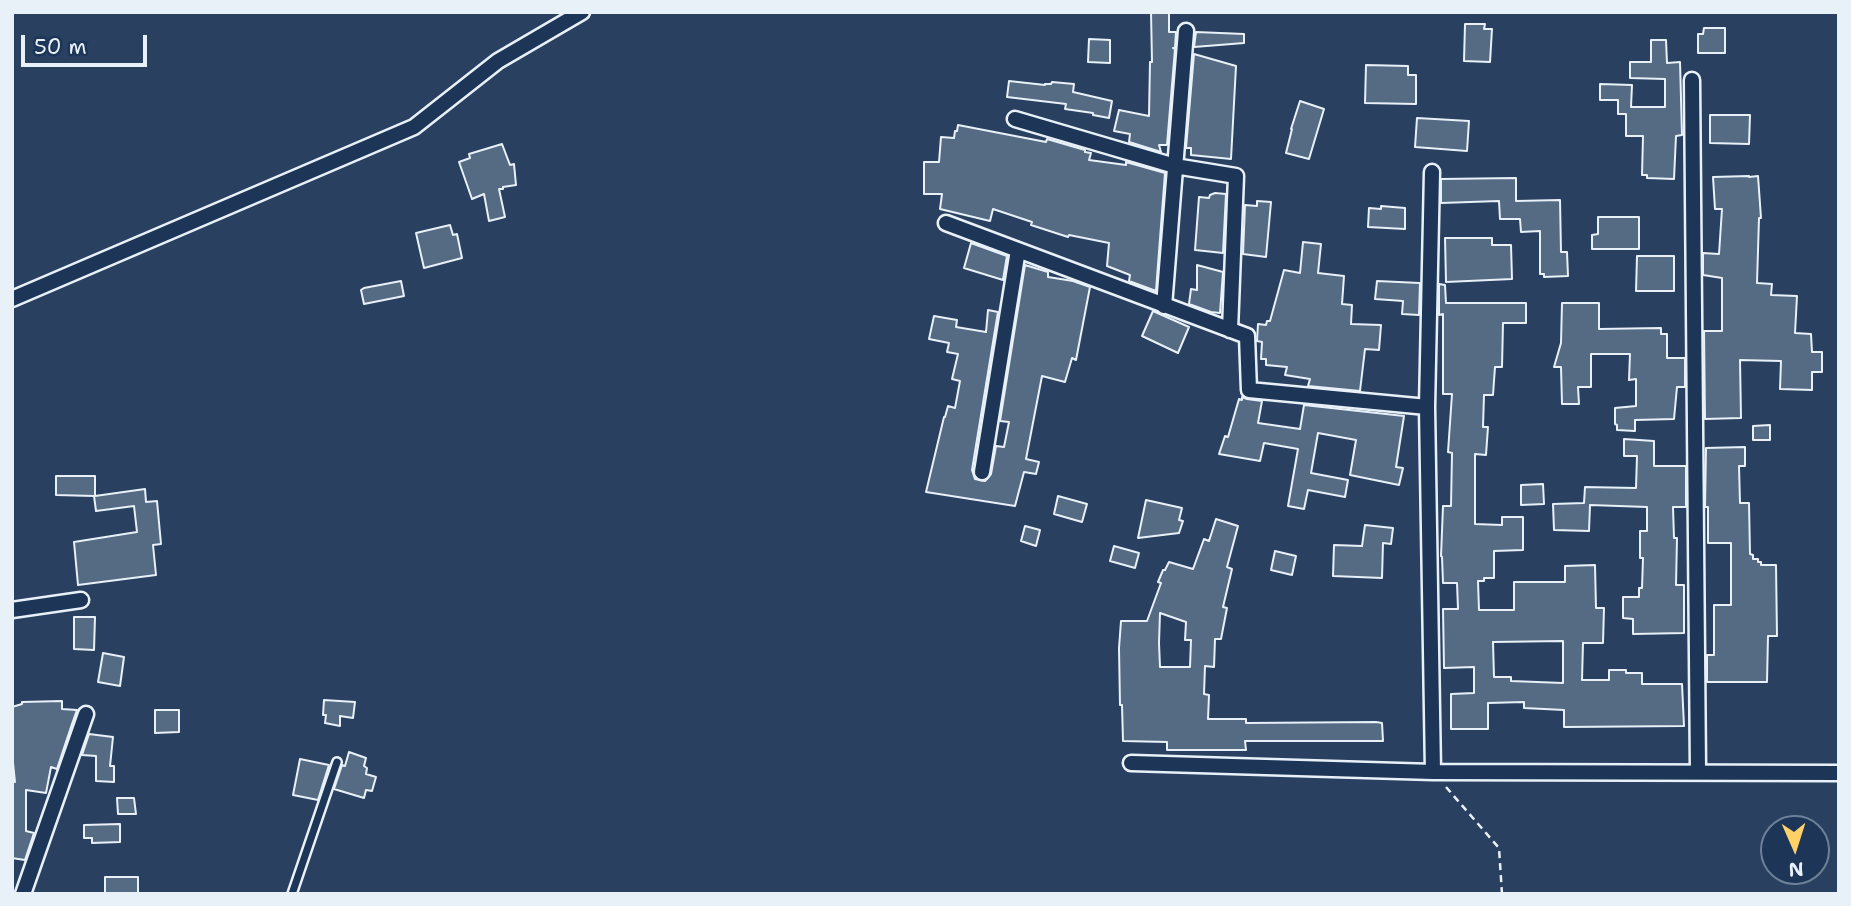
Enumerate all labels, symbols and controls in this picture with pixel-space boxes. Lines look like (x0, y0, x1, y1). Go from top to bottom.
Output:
scale bar (24, 21, 150, 65)
text: 50 m (34, 33, 87, 61)
north arrow (1760, 815, 1830, 885)
text: N (1788, 857, 1804, 882)

